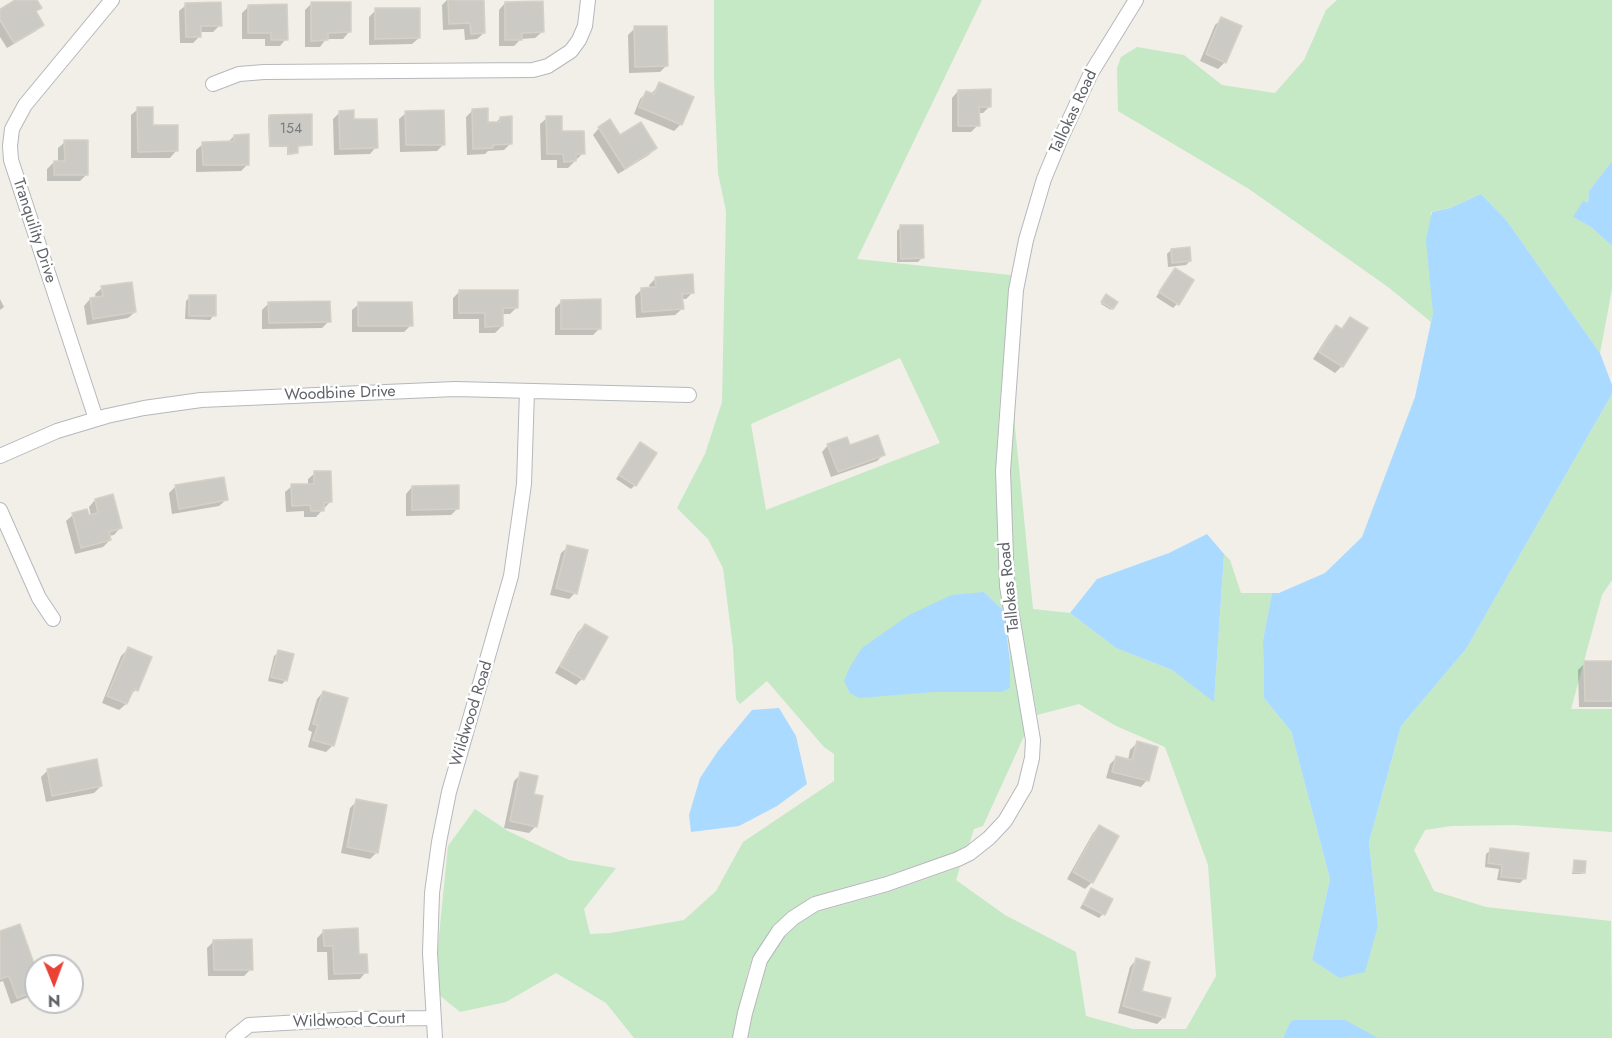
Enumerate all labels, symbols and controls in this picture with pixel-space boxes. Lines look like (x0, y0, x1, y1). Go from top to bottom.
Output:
street label: Tallokas Road (1046, 67, 1102, 157)
house number: 154 (280, 122, 302, 138)
street label: Tranquility Drive (8, 176, 60, 286)
street label: Woodbine Drive (284, 382, 396, 406)
street label: Tallokas Road (996, 541, 1024, 633)
street label: Wildwood Road (447, 659, 497, 769)
north arrow (24, 954, 84, 1014)
text: N (48, 989, 61, 1012)
street label: Wildwood Court (293, 1009, 405, 1033)

